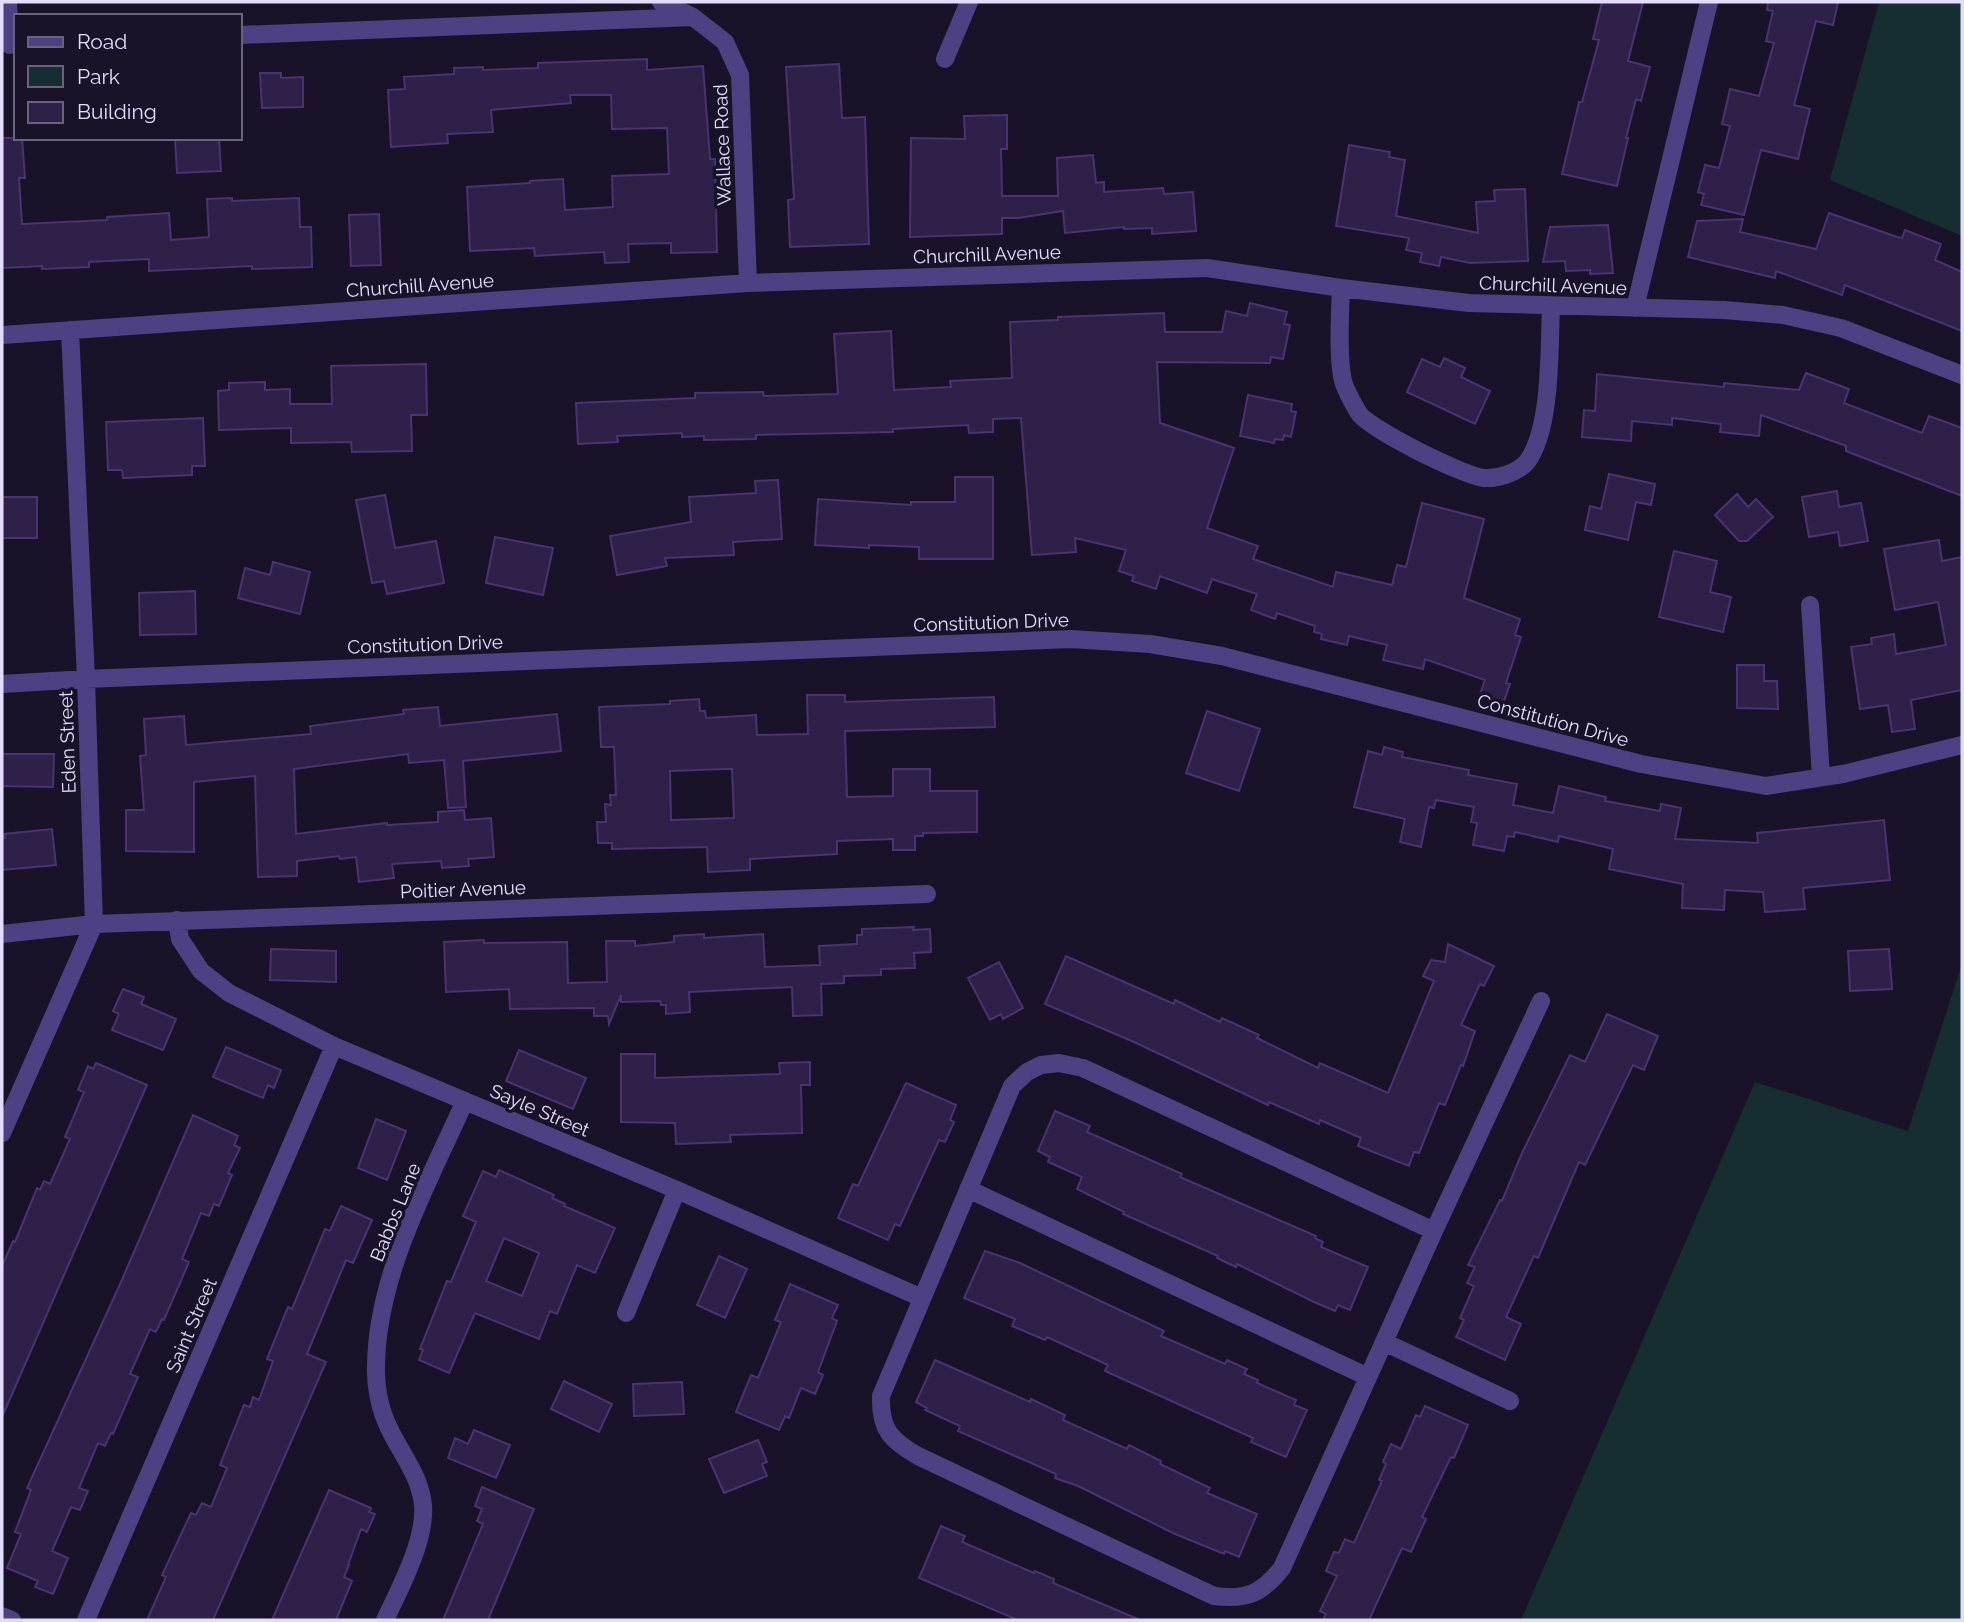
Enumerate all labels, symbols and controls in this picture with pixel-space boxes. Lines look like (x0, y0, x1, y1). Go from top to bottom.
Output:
legend (14, 14, 242, 140)
text: Road (77, 29, 127, 54)
text: Park (77, 64, 120, 89)
street label: Wallace Road (709, 84, 735, 206)
text: Building (77, 99, 157, 124)
street label: Churchill Avenue (913, 240, 1061, 268)
street label: Churchill Avenue (345, 269, 495, 301)
street label: Churchill Avenue (1479, 271, 1627, 299)
street label: Constitution Drive (913, 608, 1069, 636)
street label: Constitution Drive (347, 630, 503, 658)
street label: Constitution Drive (1475, 689, 1631, 751)
street label: Eden Street (54, 690, 80, 794)
street label: Poitier Avenue (400, 876, 526, 902)
street label: Sayle Street (487, 1079, 594, 1141)
street label: Babbs Lane (365, 1160, 425, 1264)
street label: Saint Street (161, 1274, 221, 1376)

